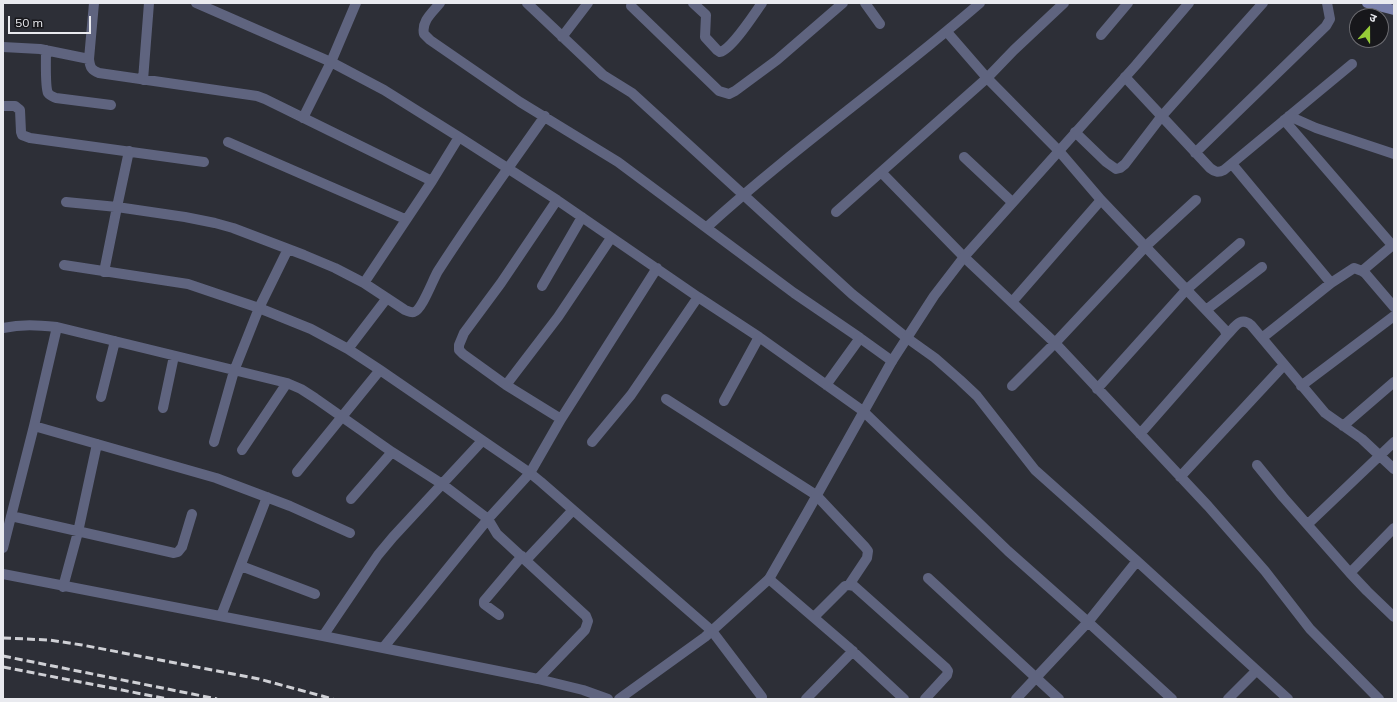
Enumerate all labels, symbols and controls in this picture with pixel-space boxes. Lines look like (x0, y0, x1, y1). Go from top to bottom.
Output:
scale bar (10, 8, 93, 34)
north arrow (1349, 8, 1389, 48)
text: उ (1367, 10, 1378, 25)
text: 50 m (15, 15, 43, 30)

